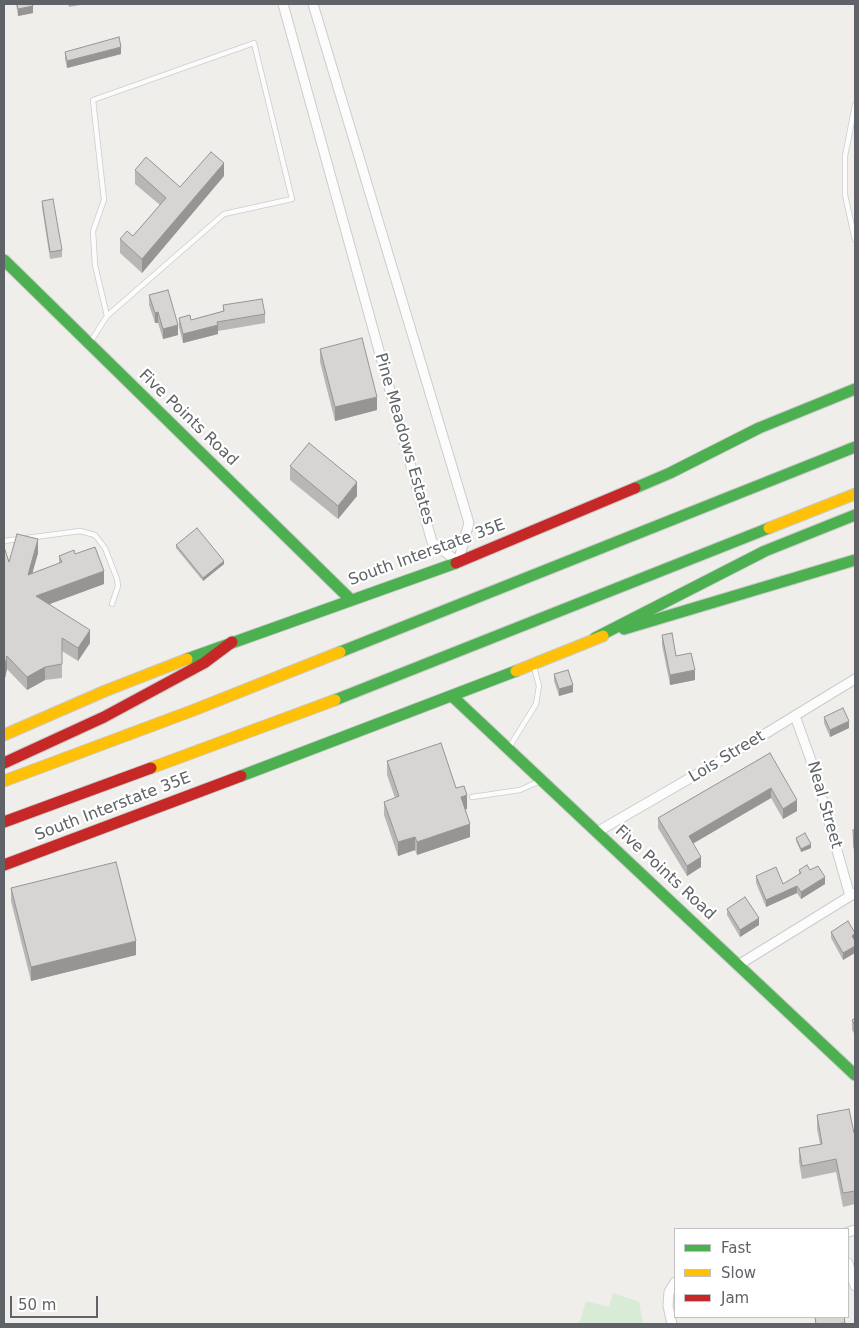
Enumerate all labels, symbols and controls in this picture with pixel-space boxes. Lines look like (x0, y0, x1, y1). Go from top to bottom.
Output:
street label: Pine Meadows Estates (370, 351, 438, 527)
street label: Five Points Road (135, 366, 241, 470)
street label: South Interstate 35E (346, 516, 508, 590)
street label: Lois Street (686, 727, 768, 787)
street label: Neal Street (802, 759, 846, 851)
street label: South Interstate 35E (32, 768, 194, 846)
street label: Five Points Road (611, 822, 719, 924)
legend (674, 1228, 849, 1318)
text: Fast (721, 1239, 751, 1257)
text: Slow (721, 1264, 756, 1282)
scale bar (12, 1286, 100, 1318)
text: Jam (721, 1289, 749, 1307)
text: 50 m (18, 1296, 56, 1314)

